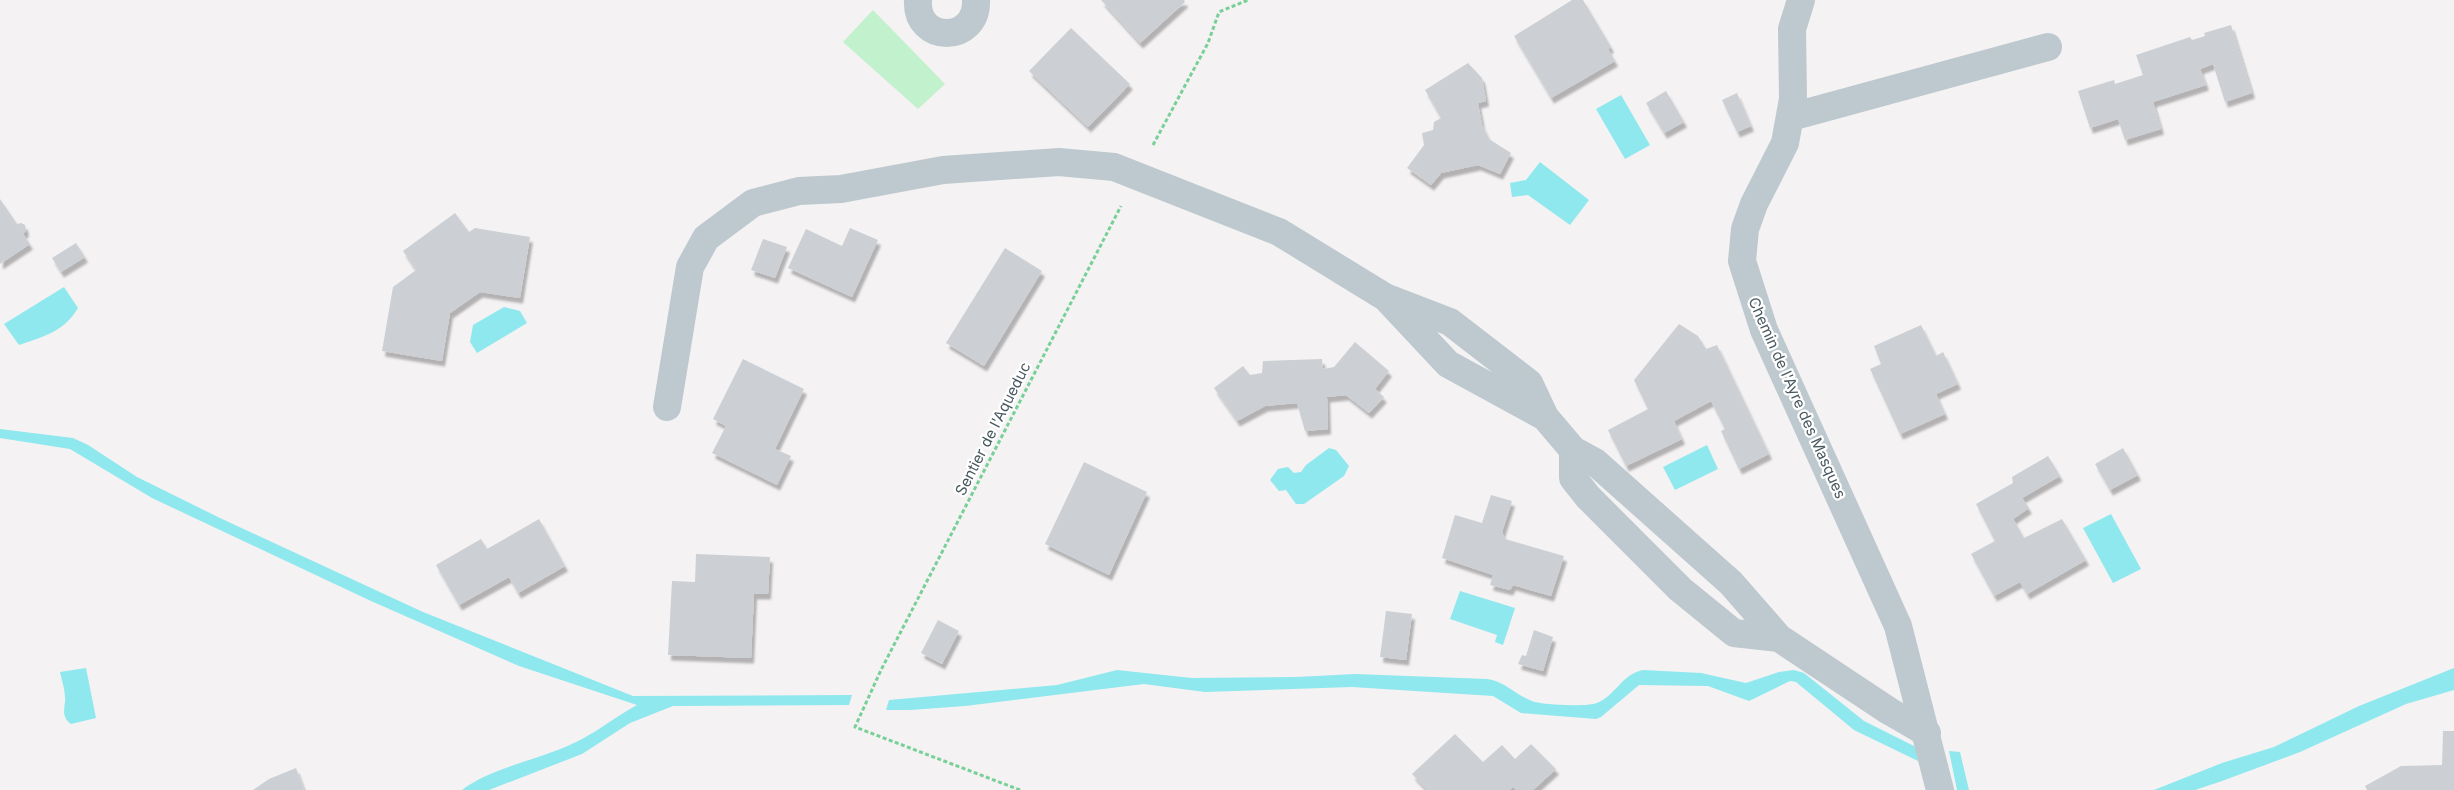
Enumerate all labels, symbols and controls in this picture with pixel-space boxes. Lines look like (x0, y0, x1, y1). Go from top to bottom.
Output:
street label: Chemin de l'Ayre des Masques (1744, 294, 1851, 501)
street label: Sentier de l'Aqueduc (951, 359, 1034, 499)

